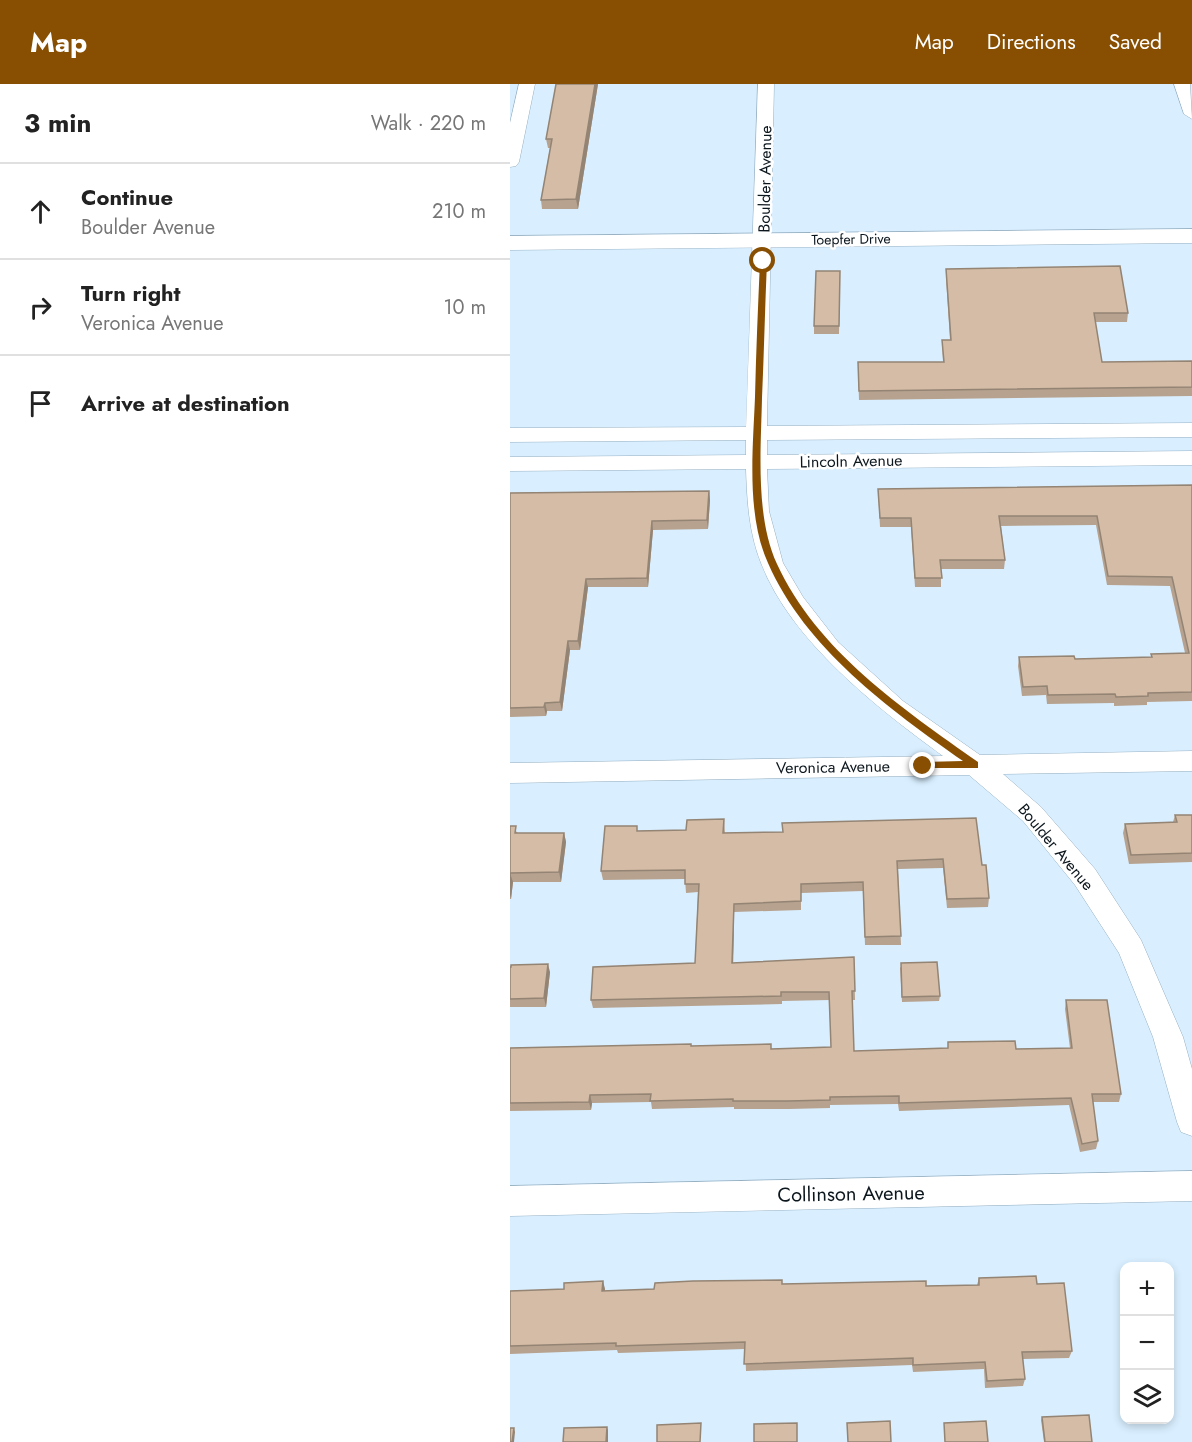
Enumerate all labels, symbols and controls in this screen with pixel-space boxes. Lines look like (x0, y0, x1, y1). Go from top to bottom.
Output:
text: Map (30, 22, 87, 63)
text: Map (915, 27, 954, 57)
text: Directions (987, 27, 1076, 57)
text: Saved (1109, 27, 1162, 57)
text: 3 min (24, 104, 91, 142)
text: Walk · 220 m (371, 109, 486, 138)
street label: Boulder Avenue (753, 125, 777, 233)
text: Continue (81, 181, 173, 213)
icon: ahead (24, 195, 57, 228)
text: 210 m (432, 197, 486, 226)
text: Boulder Avenue (81, 213, 215, 242)
street label: Toepfer Drive (811, 228, 891, 250)
route start (749, 247, 775, 273)
text: Turn right (81, 277, 181, 309)
icon: right (24, 291, 57, 324)
text: 10 m (443, 293, 486, 322)
text: Veronica Avenue (81, 309, 224, 338)
icon: arrive (24, 387, 57, 420)
text: Arrive at destination (81, 387, 290, 419)
street label: Lincoln Avenue (799, 449, 903, 473)
route end (909, 752, 935, 778)
street label: Veronica Avenue (776, 755, 890, 779)
street label: Boulder Avenue (1013, 799, 1099, 895)
street label: Collinson Avenue (777, 1178, 925, 1210)
map controls (1120, 1262, 1174, 1424)
button: + (1120, 1262, 1174, 1316)
button: − (1120, 1316, 1174, 1370)
button: layers (1120, 1370, 1174, 1424)

